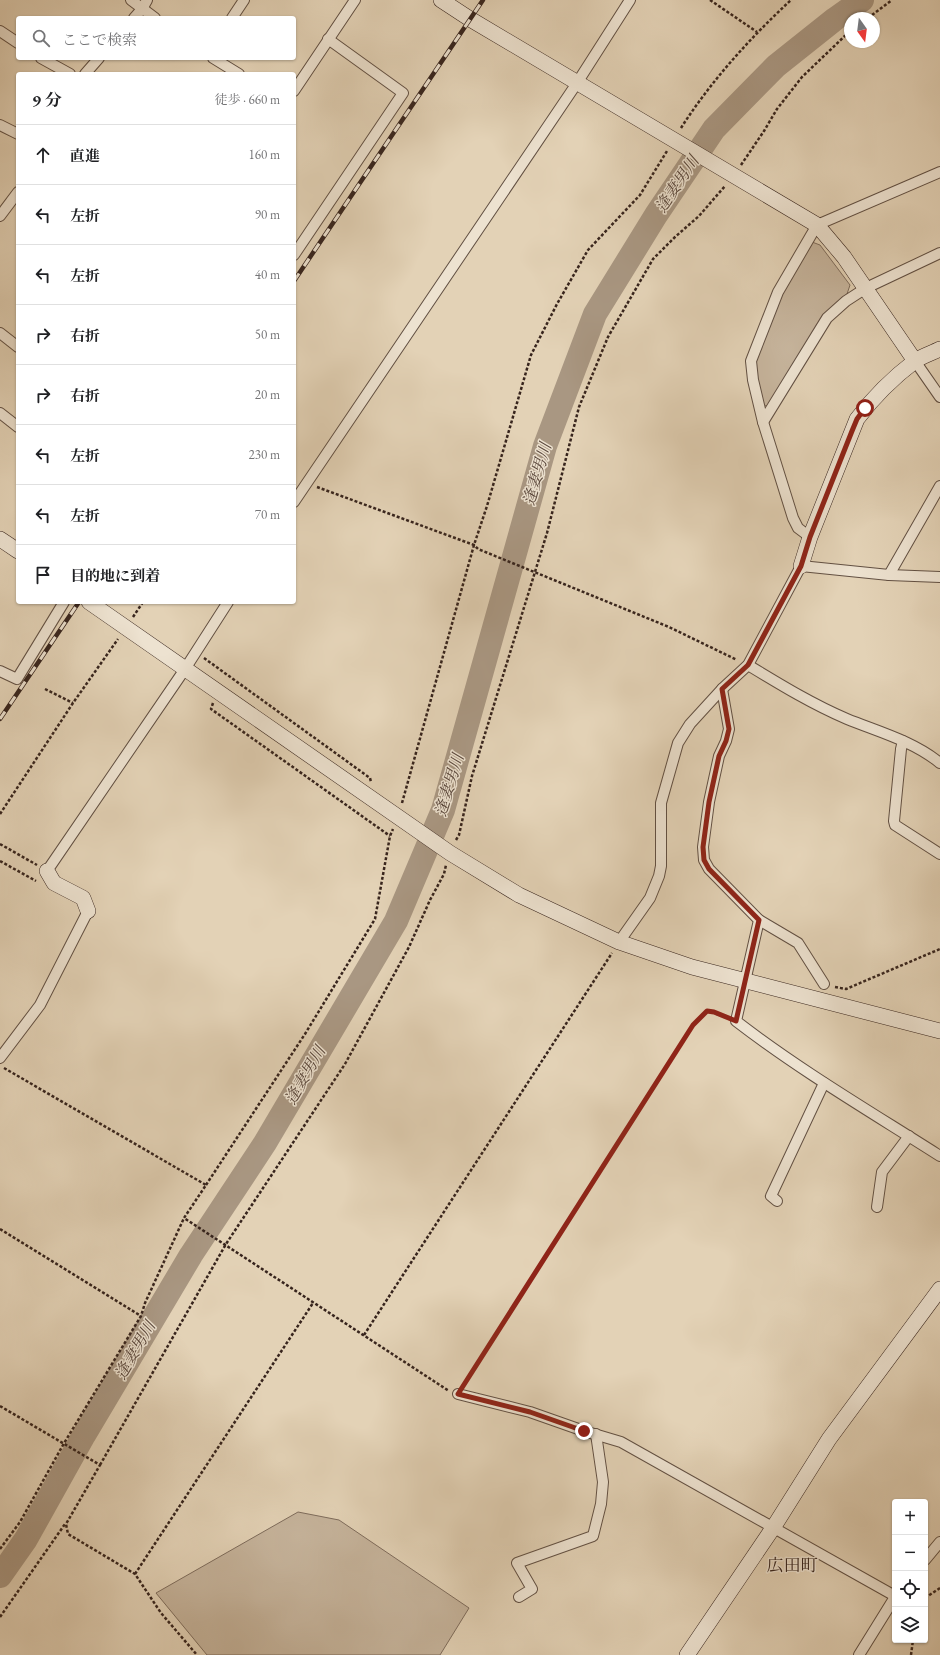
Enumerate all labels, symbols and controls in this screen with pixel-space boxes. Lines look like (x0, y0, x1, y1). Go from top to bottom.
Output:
north arrow (844, 12, 880, 48)
search box (16, 16, 296, 60)
icon: search (30, 27, 52, 49)
text: ここで検索 (62, 30, 137, 49)
text: 9 分 (32, 89, 62, 111)
text: 徒歩 · 660 m (215, 91, 280, 108)
icon: ahead (32, 144, 54, 166)
text: 直進 (70, 146, 100, 165)
text: 160 m (249, 146, 280, 163)
water label: 逢妻男川 (650, 150, 705, 216)
icon: left (32, 204, 54, 226)
text: 左折 (70, 206, 100, 225)
text: 90 m (255, 206, 280, 223)
icon: left (32, 264, 54, 286)
text: 左折 (70, 266, 100, 285)
text: 40 m (255, 266, 280, 283)
icon: right (32, 324, 54, 346)
text: 右折 (70, 326, 100, 345)
text: 50 m (255, 326, 280, 343)
icon: right (32, 384, 54, 406)
text: 右折 (70, 386, 100, 405)
text: 20 m (255, 386, 280, 403)
route start (856, 399, 874, 417)
water label: 逢妻男川 (518, 438, 556, 508)
icon: left (32, 444, 54, 466)
text: 左折 (70, 446, 100, 465)
text: 230 m (249, 446, 280, 463)
icon: left (32, 504, 54, 526)
text: 左折 (70, 506, 100, 525)
text: 70 m (255, 506, 280, 523)
icon: arrive (32, 564, 54, 586)
text: 目的地に到着 (70, 566, 160, 585)
water label: 逢妻男川 (430, 749, 469, 819)
water label: 逢妻男川 (280, 1040, 331, 1108)
water label: 逢妻男川 (110, 1315, 161, 1383)
route end (575, 1422, 593, 1440)
map controls (892, 1499, 928, 1643)
button: + (892, 1499, 928, 1535)
button: − (892, 1535, 928, 1571)
district label: 広田町 (767, 1554, 818, 1576)
button: locate (892, 1571, 928, 1607)
button: layers (892, 1607, 928, 1643)

